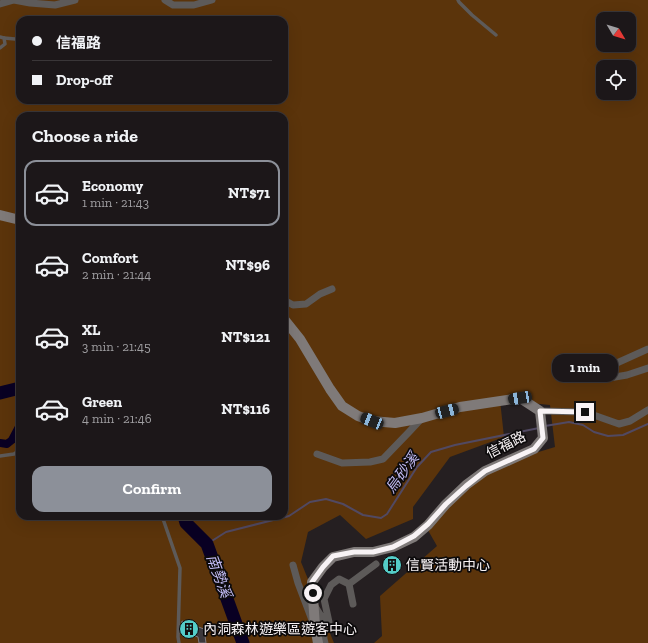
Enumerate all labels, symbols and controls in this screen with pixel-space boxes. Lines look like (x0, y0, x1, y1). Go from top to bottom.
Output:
north arrow (596, 12, 636, 52)
map controls (596, 12, 636, 100)
text: 信福路 (56, 34, 101, 52)
button: locate (596, 60, 636, 100)
text: Drop-off (56, 71, 112, 89)
text: Choose a ride (32, 125, 138, 147)
icon: car (34, 175, 70, 211)
text: Economy (82, 177, 143, 195)
text: NT$71 (228, 184, 270, 202)
text: 1 min · 21:43 (82, 195, 149, 210)
icon: car (34, 247, 70, 283)
text: Comfort (82, 249, 138, 267)
text: NT$96 (225, 256, 270, 274)
text: 2 min · 21:44 (82, 267, 151, 282)
icon: car (34, 319, 70, 355)
text: XL (82, 321, 100, 339)
text: NT$121 (221, 328, 270, 346)
text: 3 min · 21:45 (82, 339, 151, 354)
callout: 1 min (552, 354, 618, 382)
text: 1 min (570, 360, 600, 375)
car (507, 390, 533, 406)
icon: car (34, 391, 70, 427)
text: Green (82, 393, 122, 411)
text: NT$116 (221, 400, 270, 418)
car (434, 402, 460, 420)
route end (576, 403, 594, 421)
text: 4 min · 21:46 (82, 411, 152, 426)
car (359, 411, 385, 431)
street label: 信福路 (483, 428, 529, 462)
water label: 烏砂溪 (381, 448, 424, 496)
button: Confirm (32, 466, 272, 512)
water label: 南勢溪 (203, 552, 236, 602)
building icon: 信賢活動中心 (381, 554, 403, 576)
place label: 信賢活動中心 (406, 557, 490, 574)
route start (304, 584, 322, 602)
building icon: 內洞森林遊樂區遊客中心 (178, 618, 200, 640)
place label: 內洞森林遊樂區遊客中心 (203, 621, 357, 638)

